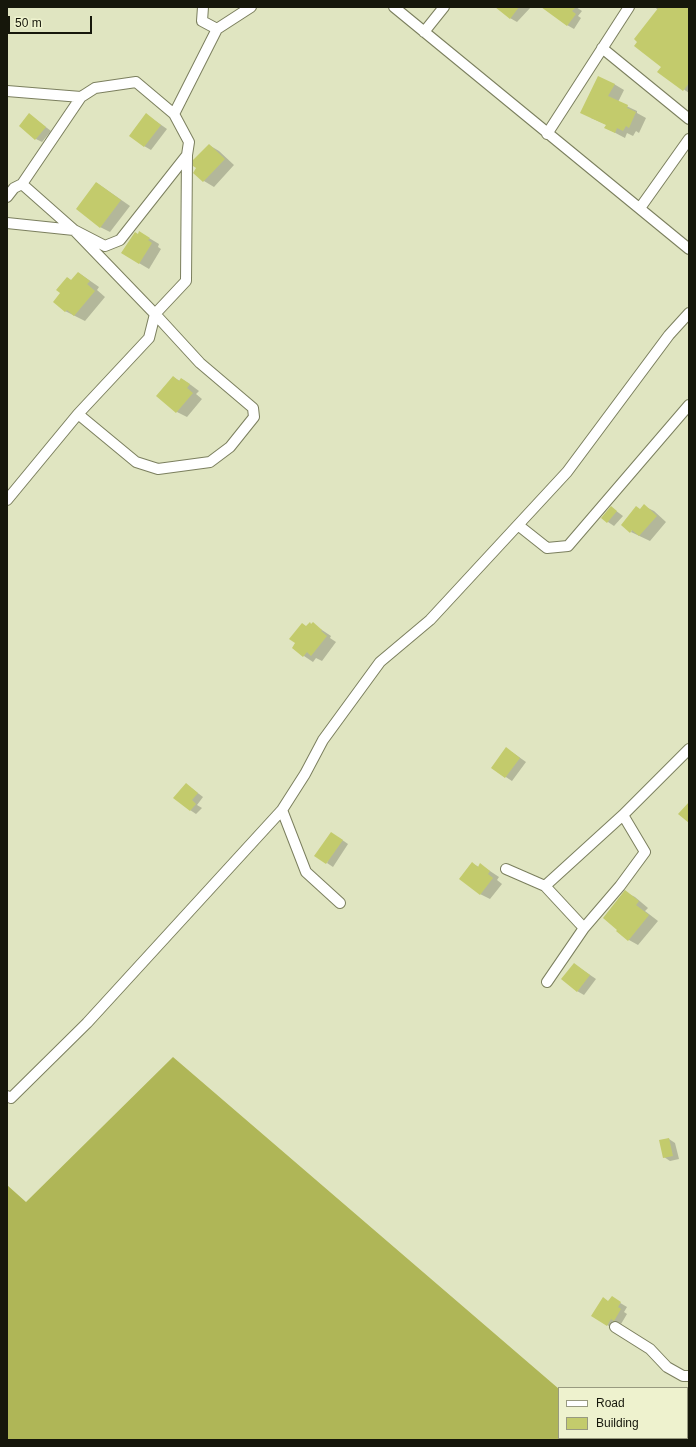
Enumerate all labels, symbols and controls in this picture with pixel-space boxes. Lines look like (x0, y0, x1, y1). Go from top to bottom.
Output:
scale bar (10, 8, 94, 34)
text: 50 m (15, 16, 42, 30)
legend (558, 1387, 688, 1439)
text: Road (596, 1396, 625, 1410)
text: Building (596, 1416, 639, 1430)

